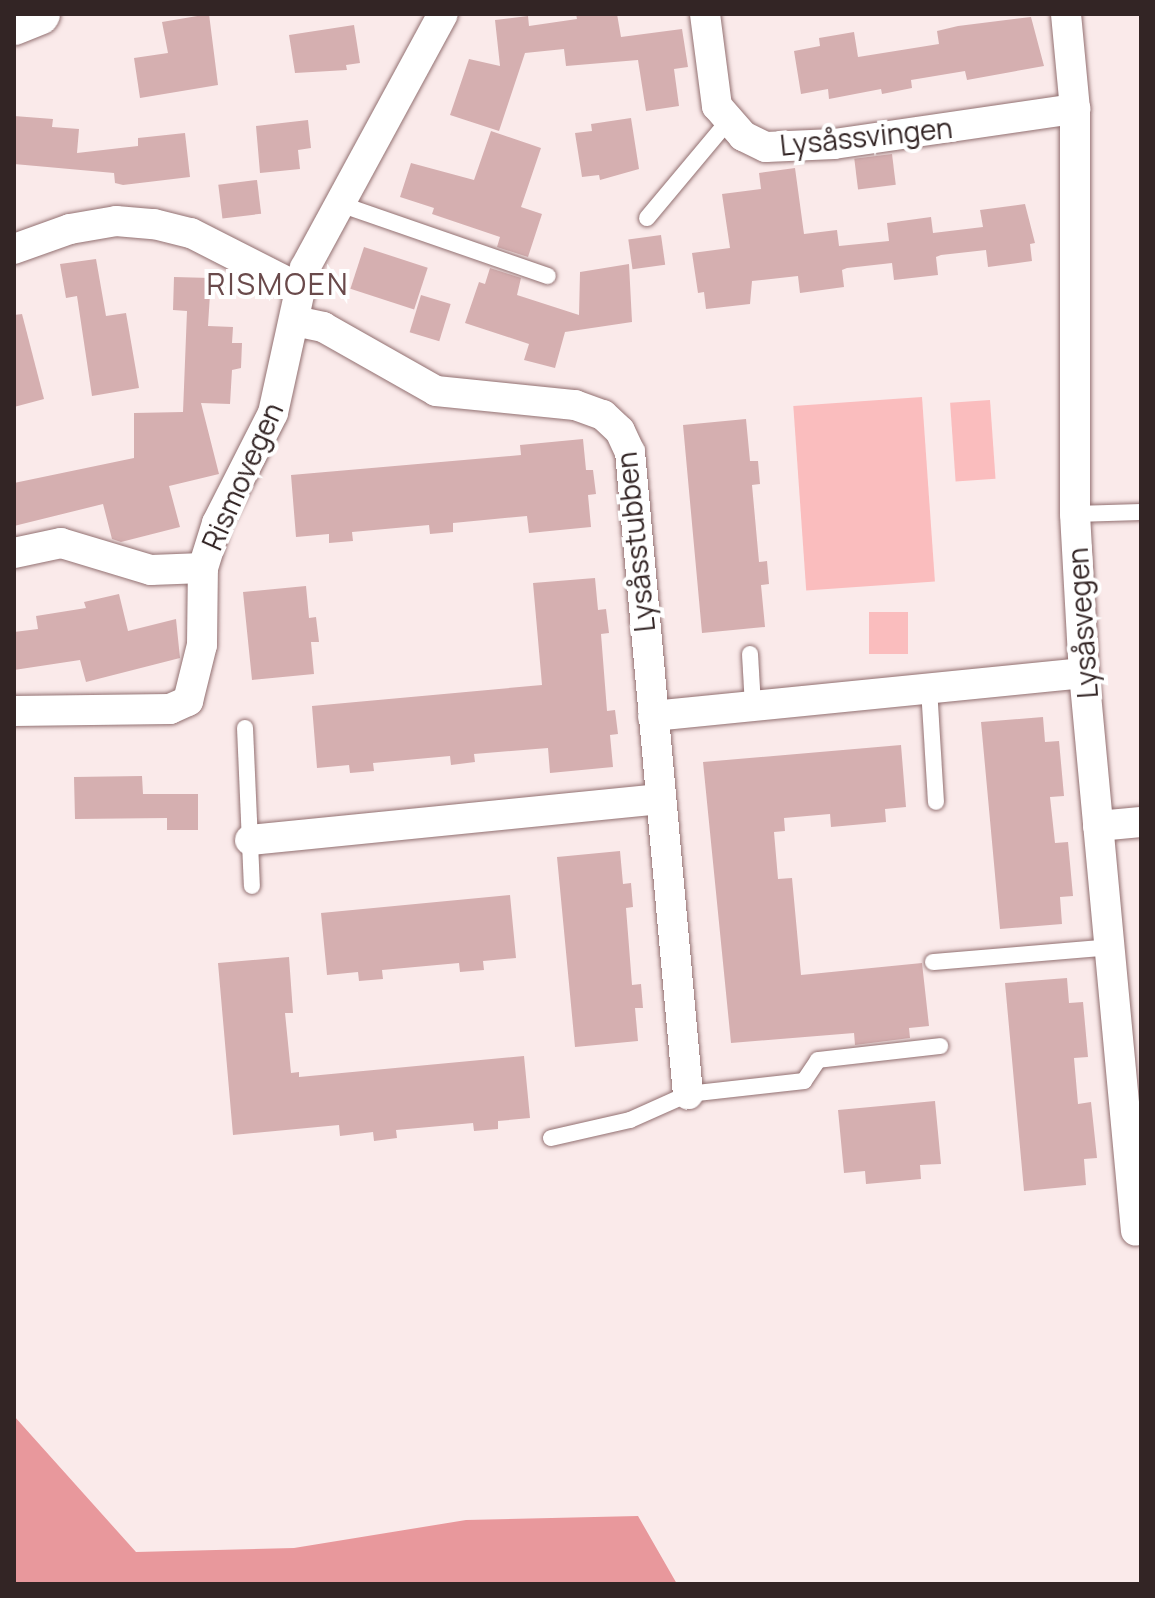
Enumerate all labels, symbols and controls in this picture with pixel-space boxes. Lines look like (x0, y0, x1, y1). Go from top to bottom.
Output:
street label: Lysåssvingen (778, 110, 954, 162)
district label: RISMOEN (207, 266, 349, 302)
street label: Rismovegen (195, 397, 289, 555)
street label: Lysåsstubben (609, 450, 661, 634)
street label: Lysåsvegen (1060, 546, 1104, 700)

